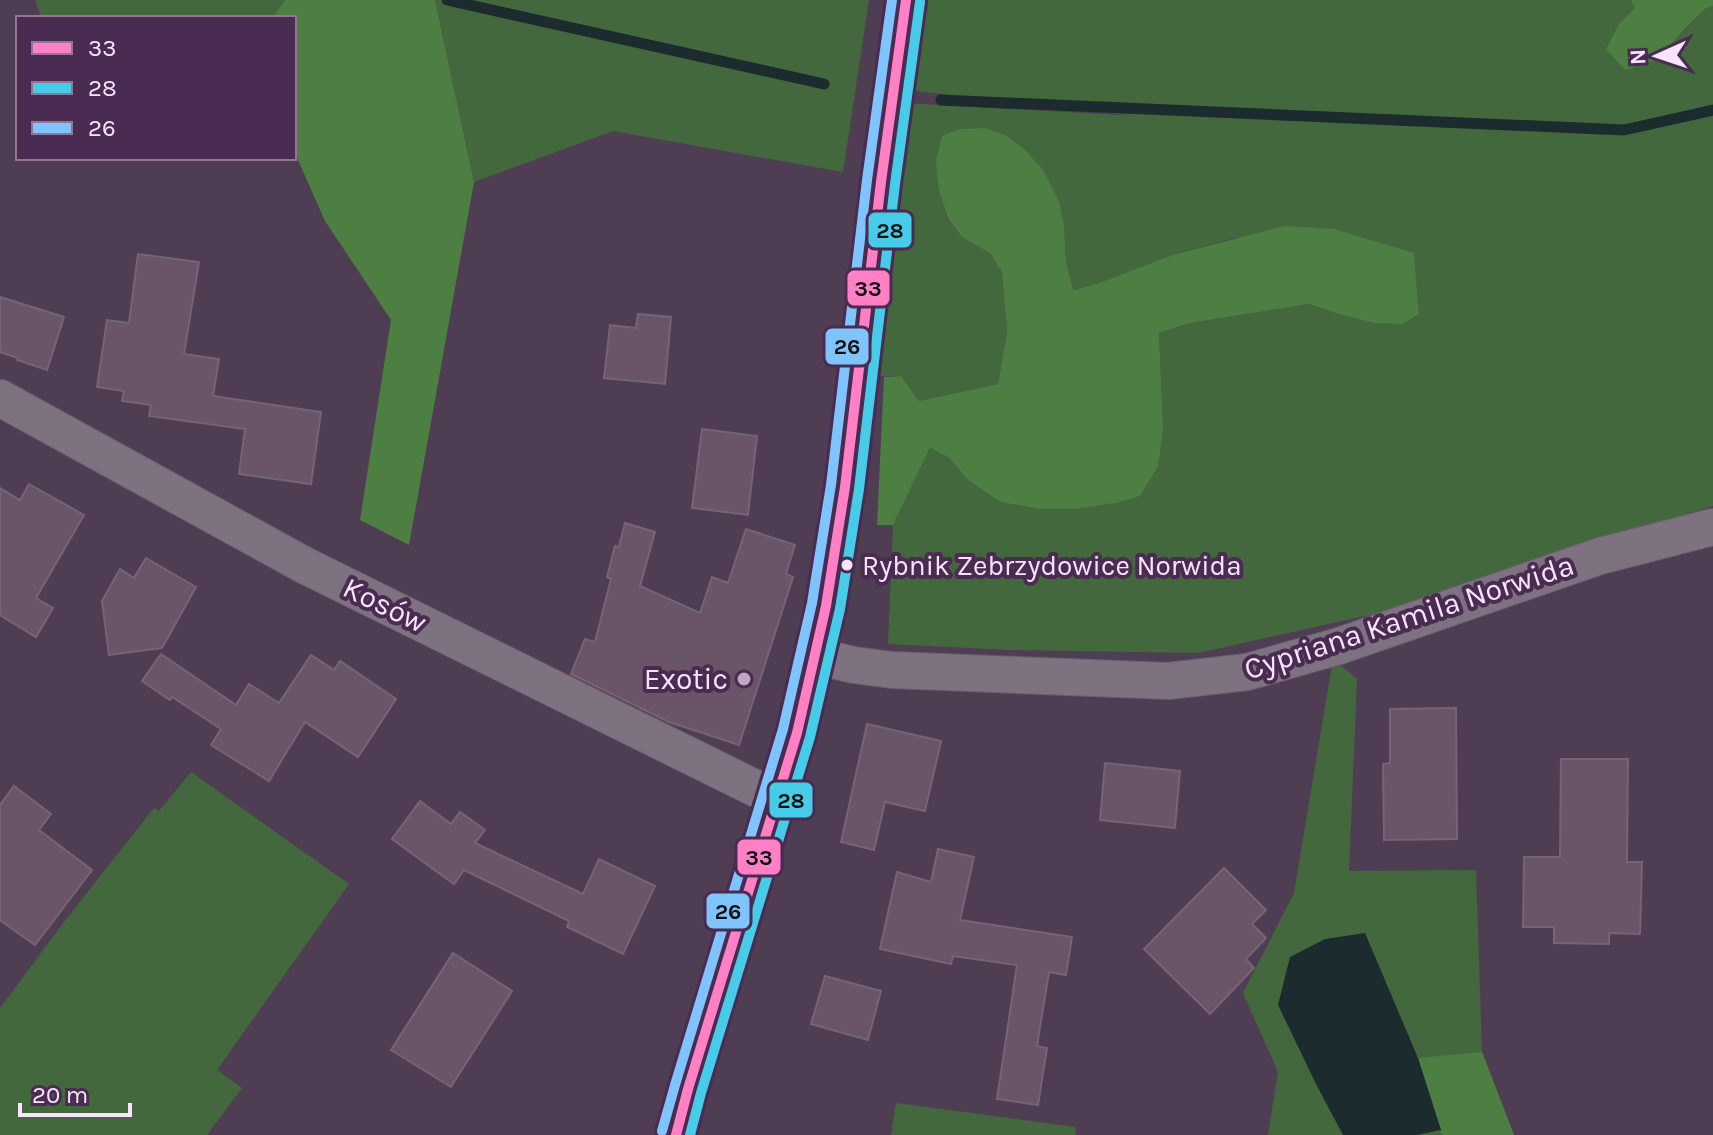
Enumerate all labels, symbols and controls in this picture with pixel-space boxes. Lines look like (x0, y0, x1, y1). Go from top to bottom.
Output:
legend (16, 16, 296, 160)
north arrow (1617, 16, 1697, 96)
text: 33 (88, 34, 116, 62)
text: N (1625, 48, 1651, 66)
text: 28 (88, 74, 117, 102)
text: 26 (88, 114, 116, 142)
line badge: 28 (867, 211, 913, 249)
text: 28 (876, 218, 904, 244)
line badge: 33 (846, 269, 891, 307)
text: 33 (854, 276, 882, 302)
line badge: 26 (824, 327, 870, 366)
text: 26 (834, 334, 860, 360)
street label: Cypriana Kamila Norwida (1240, 547, 1578, 687)
place label: Rybnik Zebrzydowice Norwida (862, 549, 1242, 582)
marker: Rybnik Zebrzydowice Norwida (839, 557, 855, 573)
street label: Kosów (337, 569, 433, 641)
place label: Exotic (644, 661, 728, 697)
marker: Exotic (735, 670, 753, 688)
line badge: 28 (768, 781, 814, 819)
text: 28 (777, 788, 805, 814)
line badge: 33 (736, 838, 782, 876)
text: 33 (745, 845, 773, 871)
line badge: 26 (705, 892, 751, 930)
text: 26 (715, 899, 741, 925)
scale bar (20, 1067, 130, 1117)
text: 20 m (32, 1081, 88, 1109)

